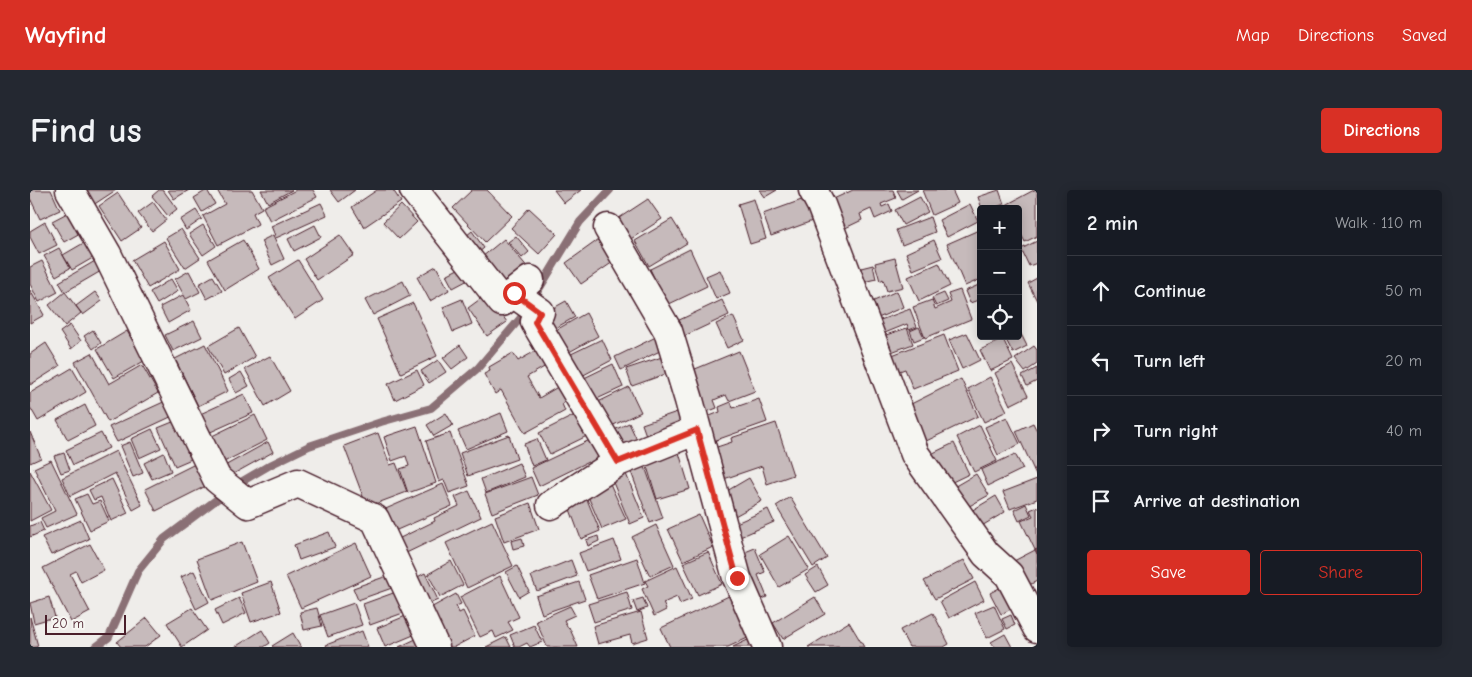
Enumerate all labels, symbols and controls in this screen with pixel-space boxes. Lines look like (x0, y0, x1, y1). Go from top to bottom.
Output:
text: Wayfind (25, 21, 106, 49)
text: Map (1236, 25, 1270, 46)
text: Directions (1298, 25, 1374, 46)
text: Saved (1402, 25, 1447, 46)
button: Directions (1321, 108, 1442, 153)
text: Find us (30, 110, 142, 151)
map controls (977, 205, 1022, 340)
button: + (977, 205, 1022, 250)
text: 2 min (1087, 211, 1138, 235)
text: Walk · 110 m (1335, 214, 1422, 232)
button: − (977, 250, 1022, 295)
icon: ahead (1087, 277, 1115, 305)
text: Continue (1134, 280, 1206, 302)
route start (503, 282, 526, 305)
text: 50 m (1385, 282, 1422, 300)
button: locate (977, 295, 1022, 340)
icon: left (1087, 347, 1115, 375)
text: Turn left (1134, 350, 1205, 372)
text: 20 m (1385, 352, 1422, 370)
icon: right (1087, 417, 1115, 445)
text: Turn right (1134, 420, 1218, 442)
text: 40 m (1386, 422, 1422, 440)
icon: arrive (1087, 487, 1115, 515)
text: Arrive at destination (1134, 490, 1300, 512)
button: Save (1087, 550, 1250, 595)
button: Share (1260, 550, 1422, 595)
route end (726, 567, 749, 590)
scale bar (45, 612, 126, 635)
text: 20 m (52, 615, 84, 632)

